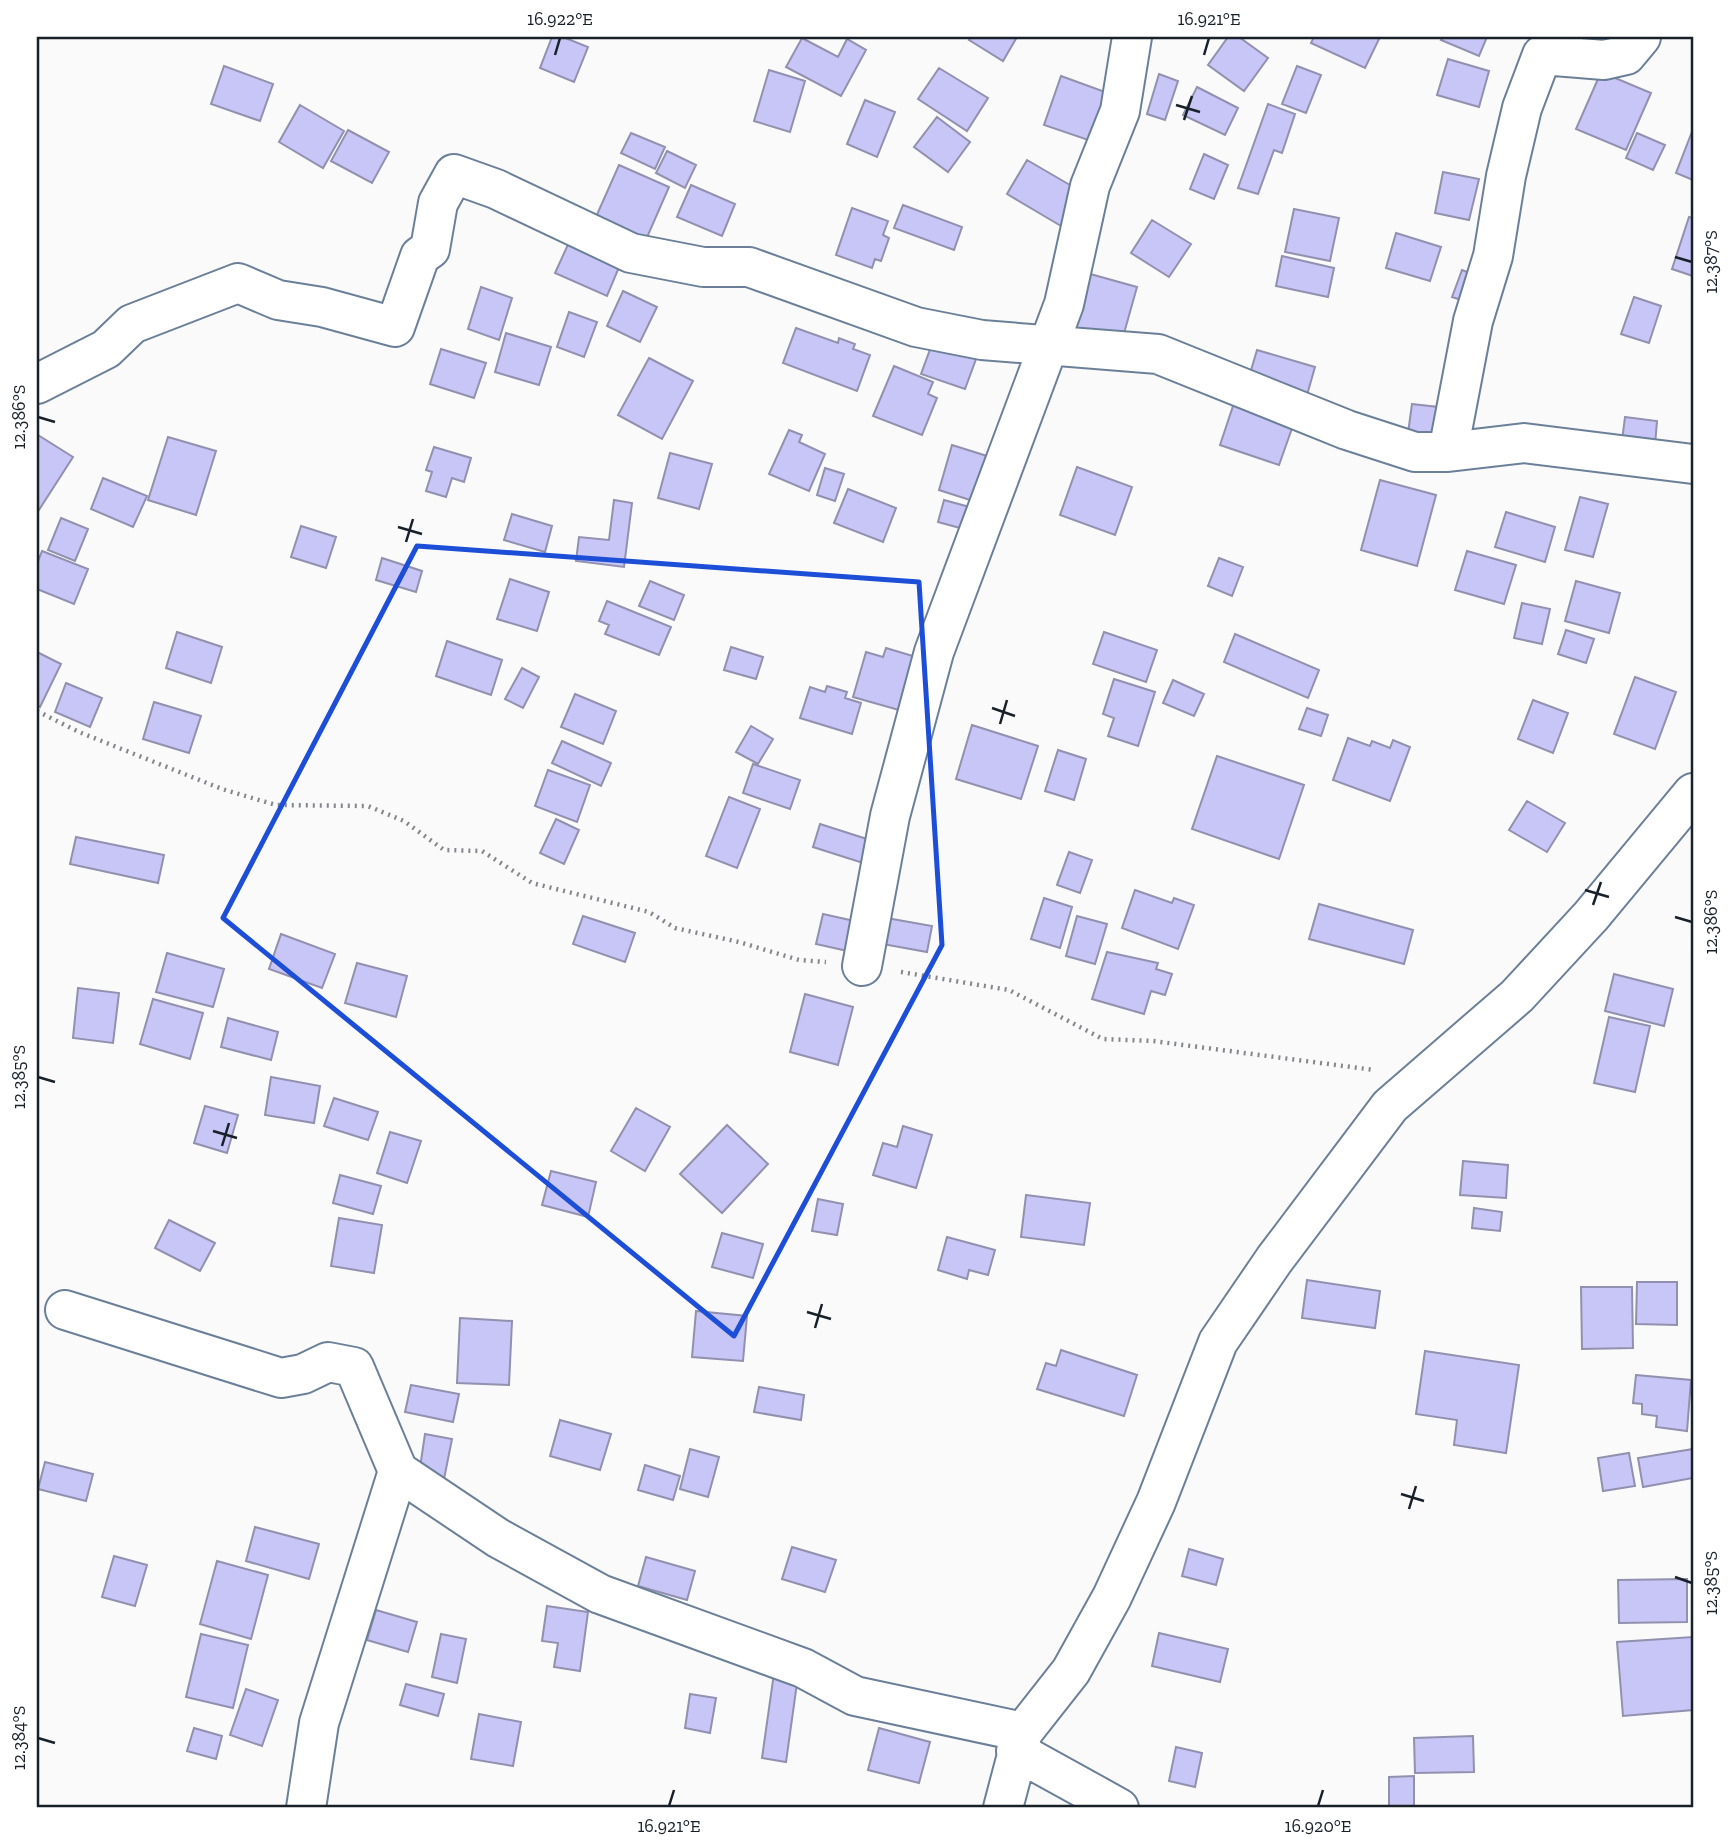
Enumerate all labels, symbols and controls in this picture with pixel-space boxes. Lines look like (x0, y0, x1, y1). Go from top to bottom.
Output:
text: 16.922°E (527, 8, 593, 30)
text: 16.921°E (1177, 8, 1241, 30)
text: 12.387°S (1700, 230, 1722, 294)
text: 12.386°S (8, 385, 30, 449)
text: 12.386°S (1700, 890, 1722, 954)
text: 12.385°S (8, 1045, 30, 1109)
text: 12.385°S (1700, 1551, 1722, 1615)
text: 12.384°S (8, 1706, 30, 1770)
text: 16.921°E (637, 1815, 701, 1837)
text: 16.920°E (1285, 1815, 1351, 1837)

